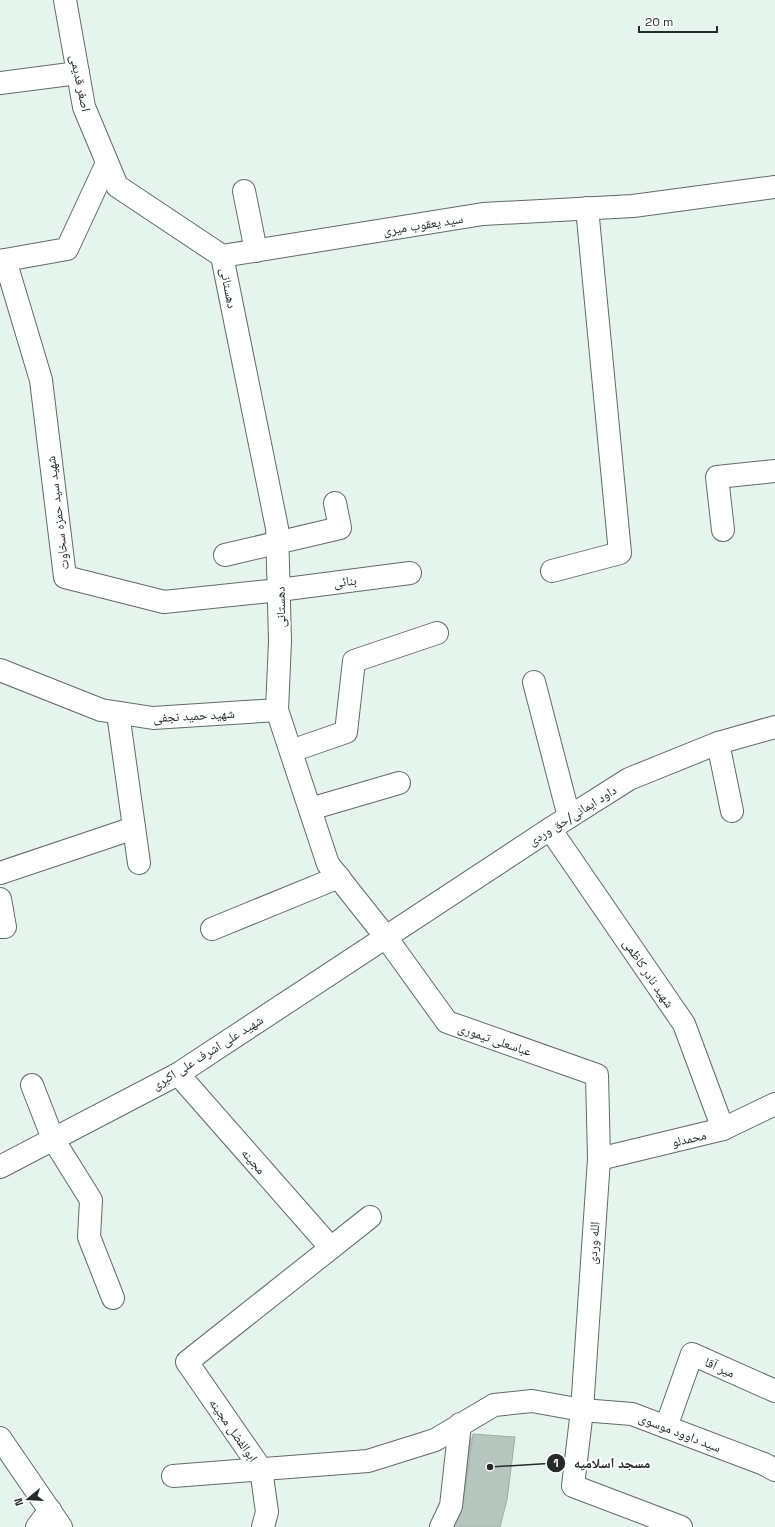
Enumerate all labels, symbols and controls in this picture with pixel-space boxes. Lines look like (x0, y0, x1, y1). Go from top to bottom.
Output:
scale bar (639, 8, 717, 34)
text: 20 m (645, 14, 673, 30)
street label: اصغر قدیمی (66, 53, 95, 113)
street label: سید یعقوب میری (382, 210, 464, 239)
street label: دهستانی (216, 266, 241, 310)
street label: شهید سید حمزه سخاوت (42, 455, 73, 571)
street label: بنائی (333, 572, 358, 591)
street label: دهستانی (272, 586, 289, 628)
street label: شهید حمید نجفی (153, 705, 235, 726)
street label: داود ایمانی/حق وردی (525, 781, 620, 849)
street label: شهید نادر کاظمی (619, 935, 678, 1011)
street label: شهید علی اشرف علی اکبری (148, 1011, 266, 1094)
street label: عباسعلی تیموری (456, 1019, 534, 1060)
street label: محمدلو (670, 1126, 708, 1151)
street label: مجینه (238, 1145, 270, 1178)
street label: الله وردی (584, 1221, 603, 1265)
street label: میر آقا (702, 1353, 737, 1382)
street label: ابوالفضل مجینه (205, 1395, 262, 1465)
street label: سید داوود موسوی (636, 1409, 723, 1456)
callout: مسجد اسلامیه (546, 1450, 658, 1476)
text: مسجد اسلامیه (574, 1454, 650, 1472)
text: 1 (553, 1455, 559, 1471)
north arrow (8, 1479, 48, 1519)
text: N (11, 1496, 26, 1508)

